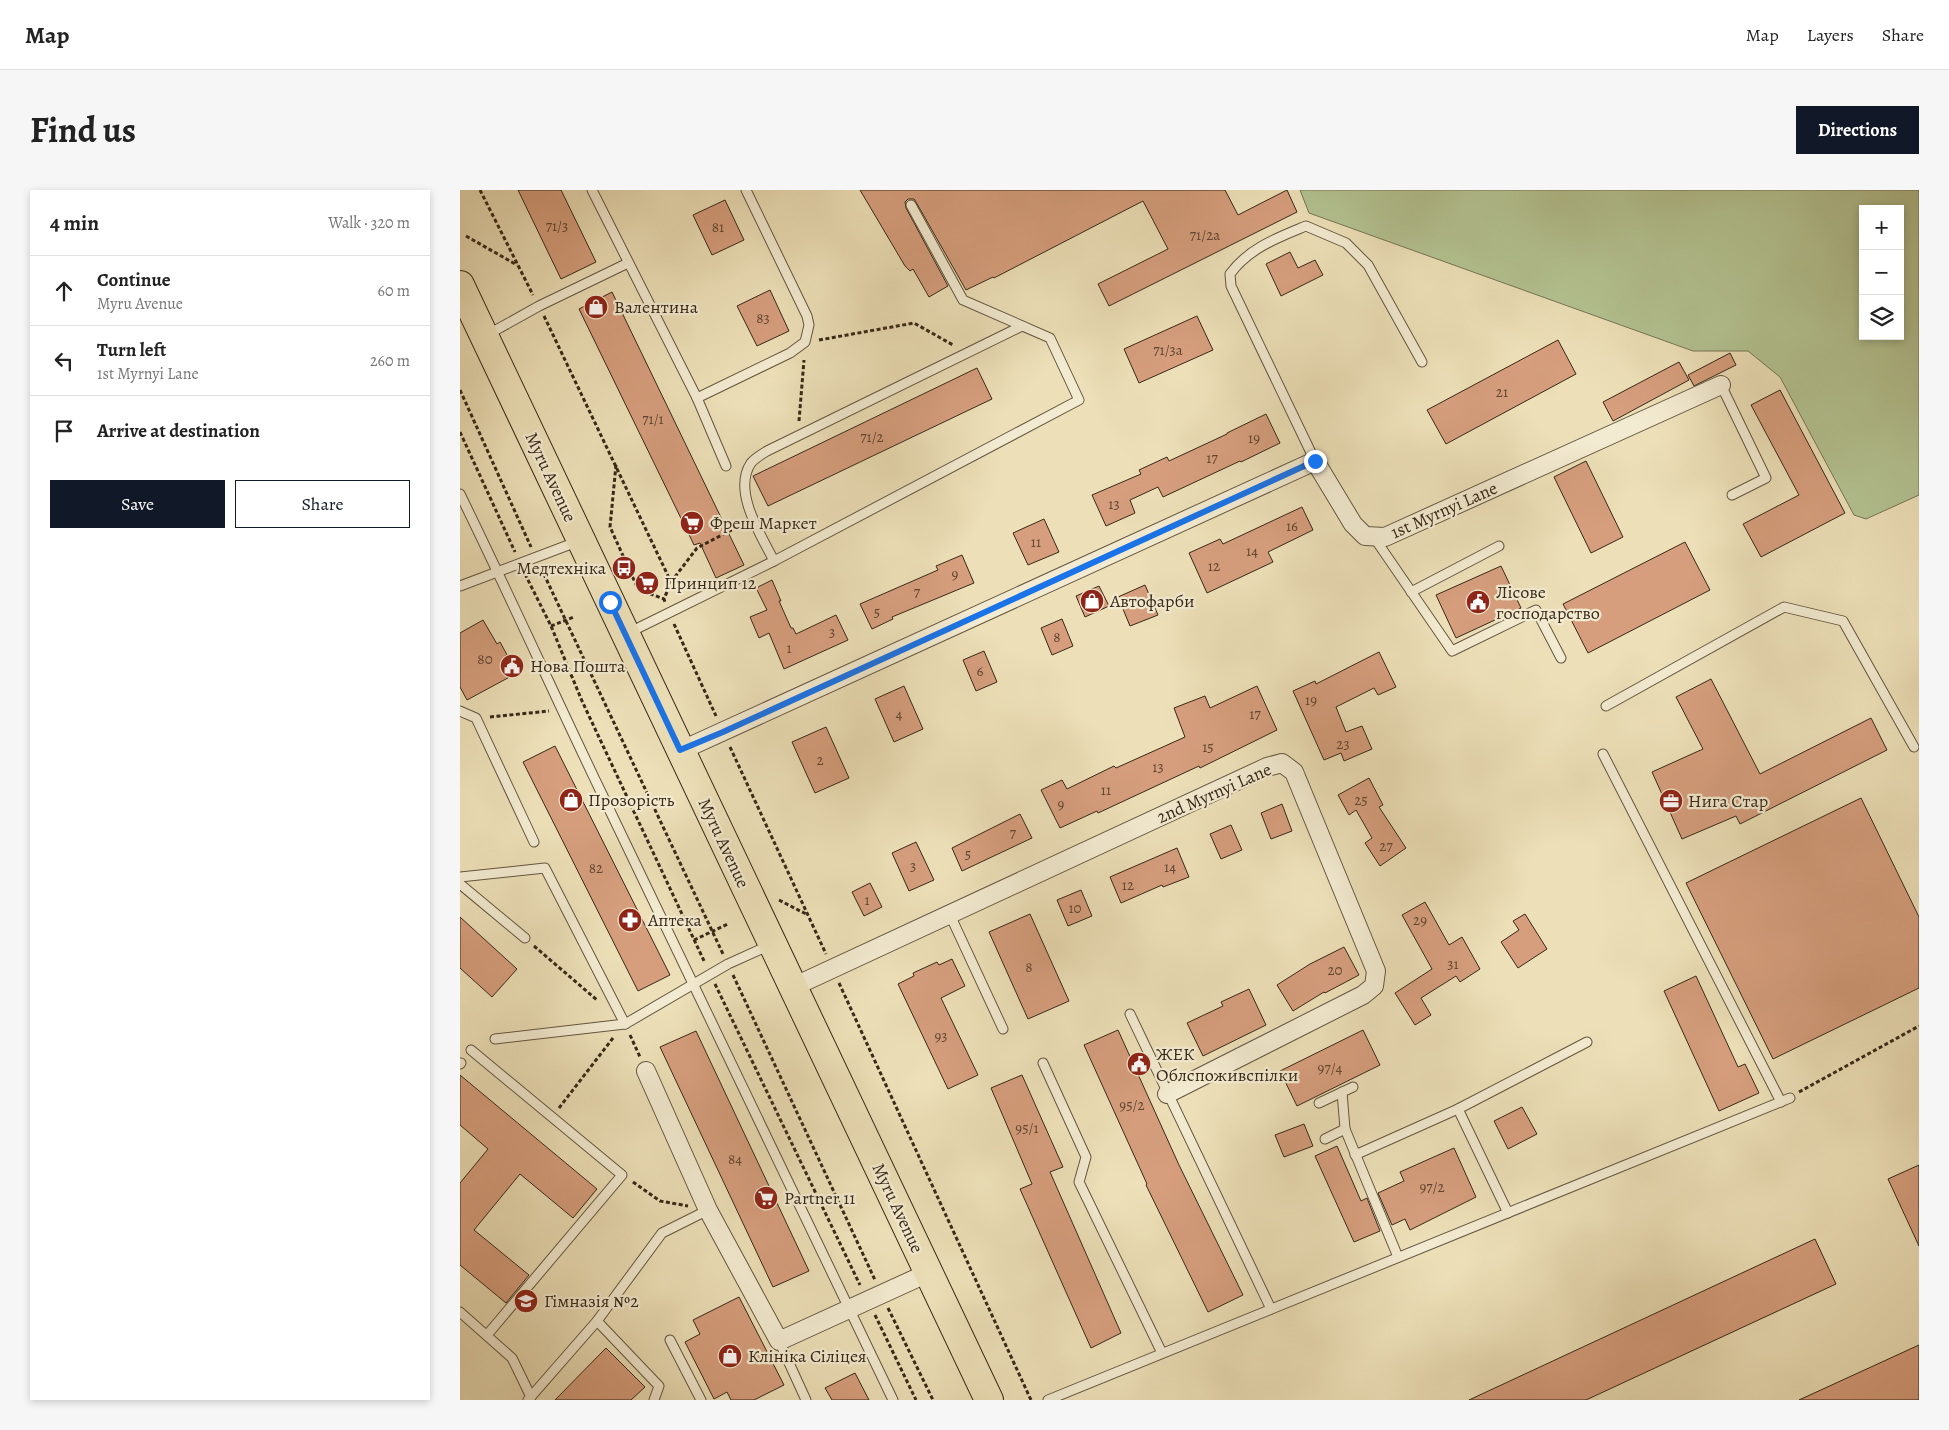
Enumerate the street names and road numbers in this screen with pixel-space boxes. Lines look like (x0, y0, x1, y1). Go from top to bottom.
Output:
street label: Myru Avenue (520, 428, 582, 526)
street label: 1st Myrnyi Lane (1387, 476, 1501, 544)
street label: 2nd Myrnyi Lane (1153, 757, 1275, 829)
street label: Myru Avenue (693, 794, 755, 892)
street label: Myru Avenue (867, 1159, 929, 1257)

